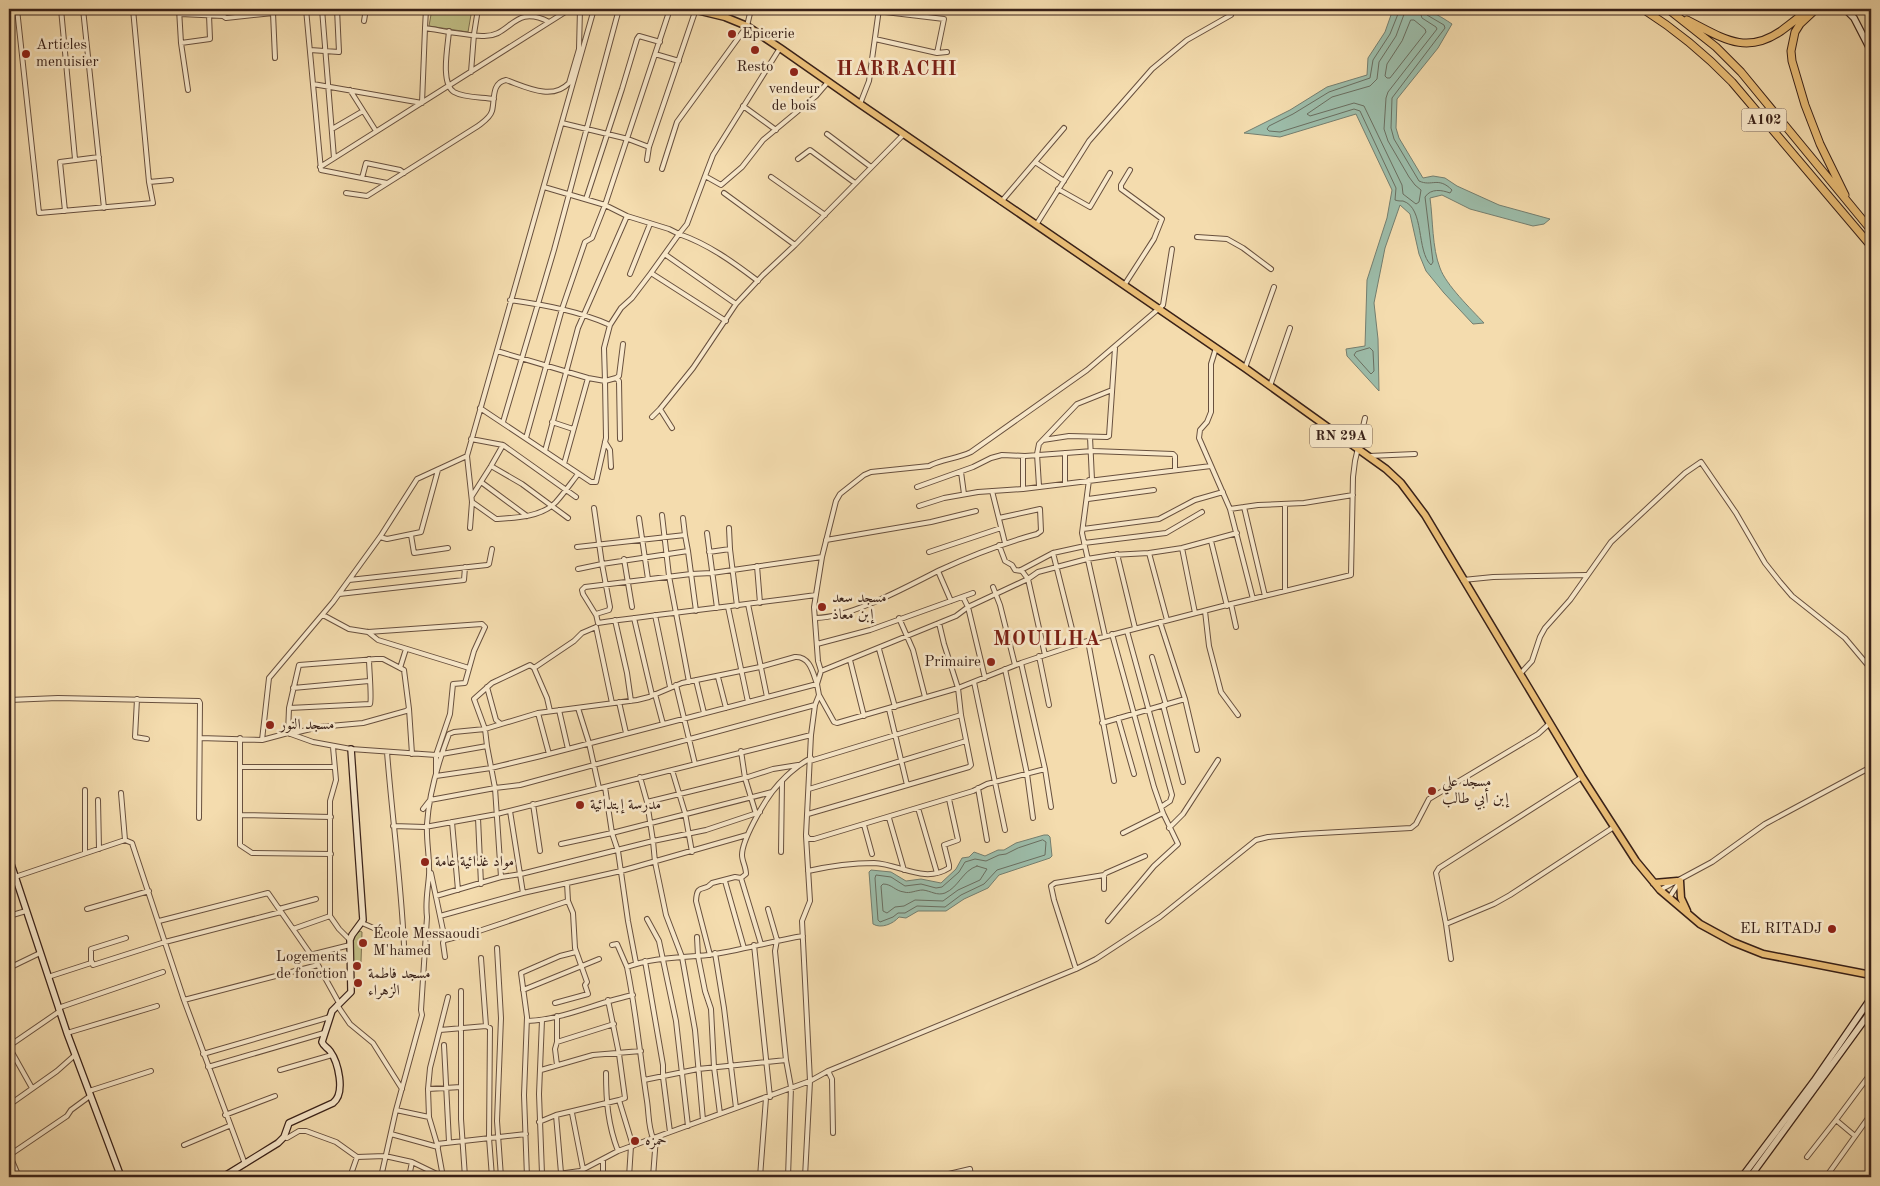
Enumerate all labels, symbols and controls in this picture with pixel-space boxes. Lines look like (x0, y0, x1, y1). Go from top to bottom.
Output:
place label: Epicerie (742, 27, 795, 42)
marker: Epicerie (726, 28, 738, 40)
place label: Articles menuisier (36, 38, 99, 70)
marker: Resto (749, 44, 761, 56)
marker: Articles menuisier (20, 48, 32, 60)
place label: Resto (737, 60, 773, 75)
district label: HARRACHI (836, 60, 958, 80)
marker: vendeur de bois (788, 66, 800, 78)
place label: vendeur de bois (768, 82, 820, 114)
road number: A102 (1742, 108, 1786, 132)
road number: RN 29A (1310, 424, 1372, 448)
place label: مسجد سعد إبن معاذ (832, 591, 887, 624)
marker: مسجد سعد إبن معاذ (816, 601, 828, 613)
district label: MOUILHA (993, 630, 1101, 650)
place label: Primaire (924, 655, 981, 670)
marker: Primaire (985, 656, 997, 668)
place label: مسجد النور (278, 718, 334, 733)
marker: مسجد النور (264, 719, 276, 731)
place label: مسجد علي إبن أبي طالب (1442, 775, 1510, 810)
marker: مسجد علي إبن أبي طالب (1426, 785, 1438, 797)
place label: مدرسة إبتدائية (590, 798, 661, 814)
marker: مدرسة إبتدائية (574, 799, 586, 811)
place label: مواد غذائية عامة (435, 855, 514, 870)
marker: مواد غذائية عامة (419, 856, 431, 868)
place label: EL RITADJ (1740, 922, 1822, 937)
marker: EL RITADJ (1826, 923, 1838, 935)
place label: École Messaoudi M'hamed (373, 924, 480, 959)
marker: École Messaoudi M'hamed (357, 937, 369, 949)
place label: Logements de fonction (276, 950, 347, 982)
marker: Logements de fonction (351, 960, 363, 972)
place label: مسجد فاطمة الزهراء (368, 967, 431, 1000)
marker: مسجد فاطمة الزهراء (352, 977, 364, 989)
place label: حمزه (645, 1134, 667, 1150)
marker: حمزه (629, 1135, 641, 1147)

